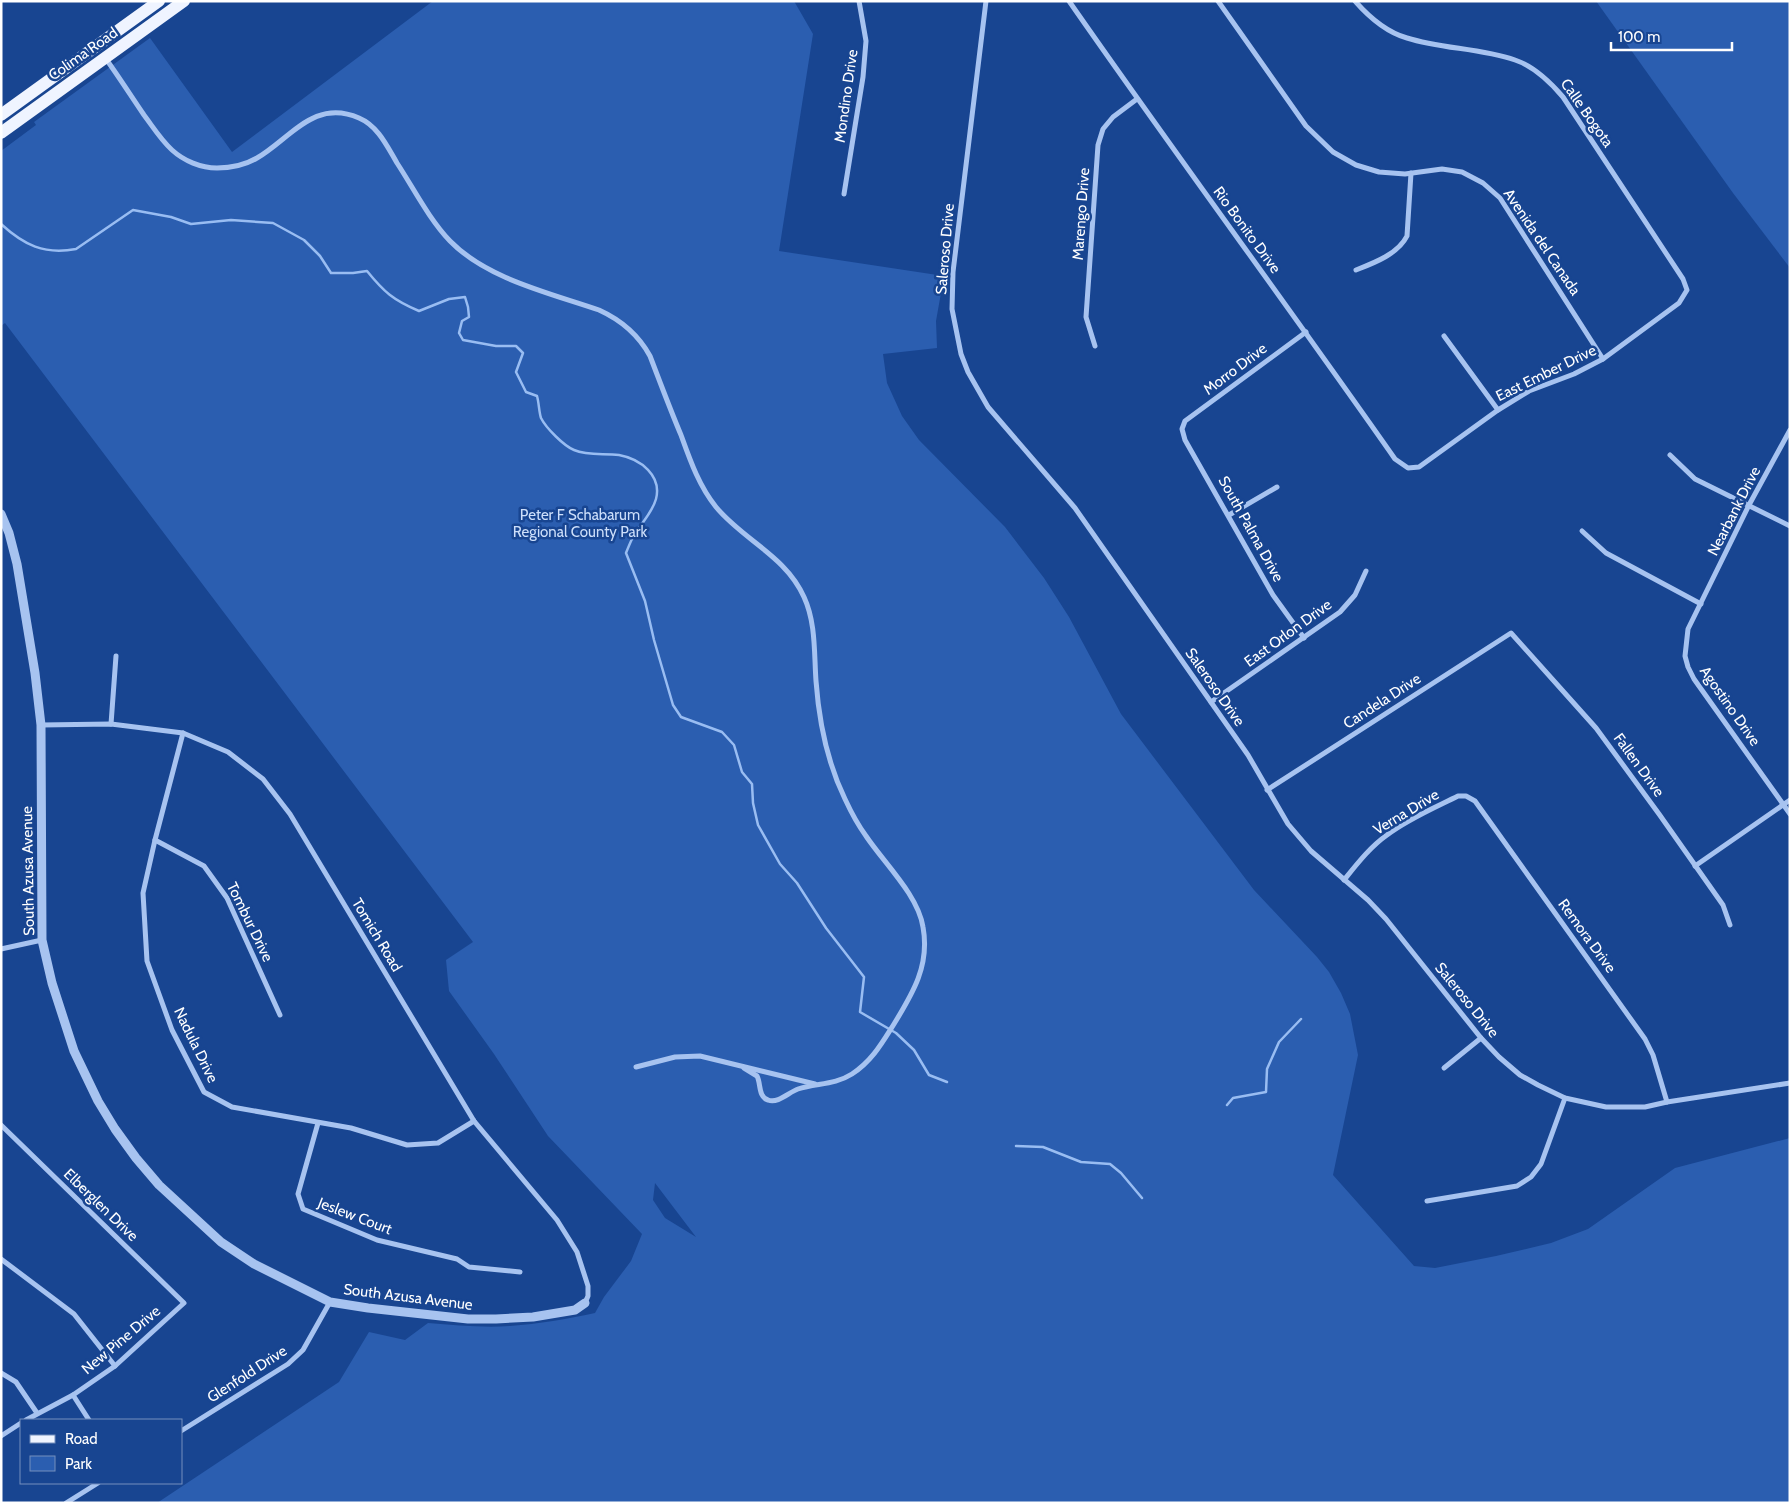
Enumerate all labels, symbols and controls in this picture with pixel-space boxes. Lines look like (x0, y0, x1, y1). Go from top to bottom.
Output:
scale bar (1611, 20, 1732, 52)
street label: Colima Road (45, 24, 121, 84)
text: 100 m (1618, 28, 1660, 46)
street label: Mondino Drive (831, 48, 861, 144)
street label: Calle Bogota (1557, 75, 1618, 151)
street label: Marengo Drive (1069, 167, 1093, 261)
street label: Rio Bonito Drive (1210, 183, 1285, 277)
street label: Avenida del Canada (1500, 185, 1585, 299)
street label: Saleroso Drive (932, 202, 958, 295)
street label: Morro Drive (1200, 339, 1271, 399)
street label: East Ember Drive (1493, 341, 1599, 405)
street label: Nearbank Drive (1704, 463, 1764, 559)
street label: South Palma Drive (1215, 473, 1288, 585)
park label: Peter F Schabarum Regional County Park (513, 506, 648, 541)
street label: East Orlon Drive (1241, 595, 1335, 671)
street label: Saleroso Drive (1181, 644, 1249, 730)
street label: Agostino Drive (1696, 663, 1764, 749)
street label: Candela Drive (1340, 669, 1424, 733)
street label: Fallen Drive (1610, 730, 1668, 801)
street label: Verna Drive (1370, 785, 1442, 839)
street label: South Azusa Avenue (18, 806, 38, 936)
street label: Tombur Drive (223, 879, 277, 965)
street label: Tomich Road (348, 895, 406, 975)
street label: Remora Drive (1554, 896, 1620, 977)
street label: Saleroso Drive (1431, 959, 1503, 1041)
street label: Nadula Drive (170, 1004, 222, 1086)
street label: Elberglen Drive (60, 1165, 142, 1245)
street label: Jeslew Court (315, 1193, 395, 1238)
street label: South Azusa Avenue (342, 1280, 474, 1314)
street label: New Pine Drive (78, 1302, 164, 1378)
street label: Glenfold Drive (204, 1341, 290, 1406)
legend (20, 1419, 182, 1484)
text: Road (65, 1430, 98, 1448)
text: Park (65, 1455, 92, 1473)

